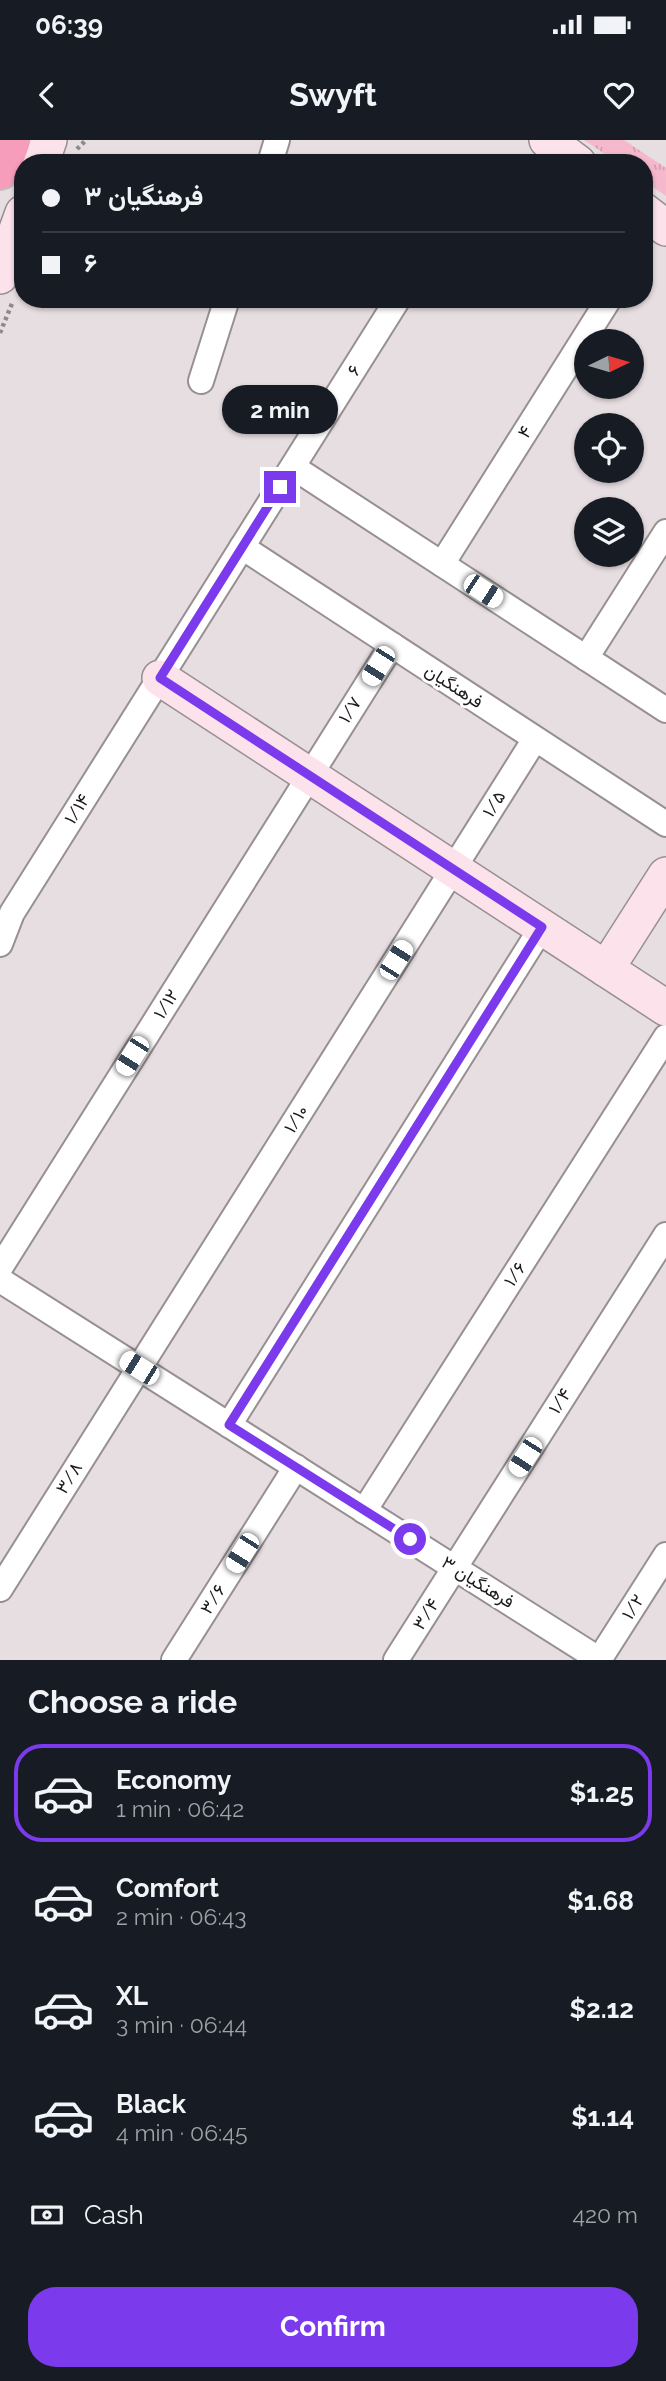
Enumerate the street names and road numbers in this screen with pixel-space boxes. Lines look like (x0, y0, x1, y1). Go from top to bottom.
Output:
street label: ۶ (342, 360, 365, 379)
street label: ۴ (513, 422, 536, 442)
street label: فرهنگیان (421, 659, 487, 713)
street label: ۱/۷ (334, 693, 366, 727)
street label: ۱/۵ (478, 787, 510, 821)
street label: ۱/۱۴ (59, 790, 94, 828)
street label: ۱/۱۲ (149, 985, 183, 1022)
street label: ۱/۱۰ (279, 1101, 312, 1137)
street label: ۱/۶ (499, 1257, 530, 1290)
street label: ۱/۴ (544, 1384, 575, 1417)
street label: ۳/۸ (51, 1458, 86, 1497)
street label: فرهنگیان ۳ (438, 1551, 518, 1613)
street label: ۳/۶ (195, 1580, 230, 1618)
street label: ۱/۲ (617, 1590, 648, 1623)
street label: ۳/۴ (408, 1594, 443, 1633)

